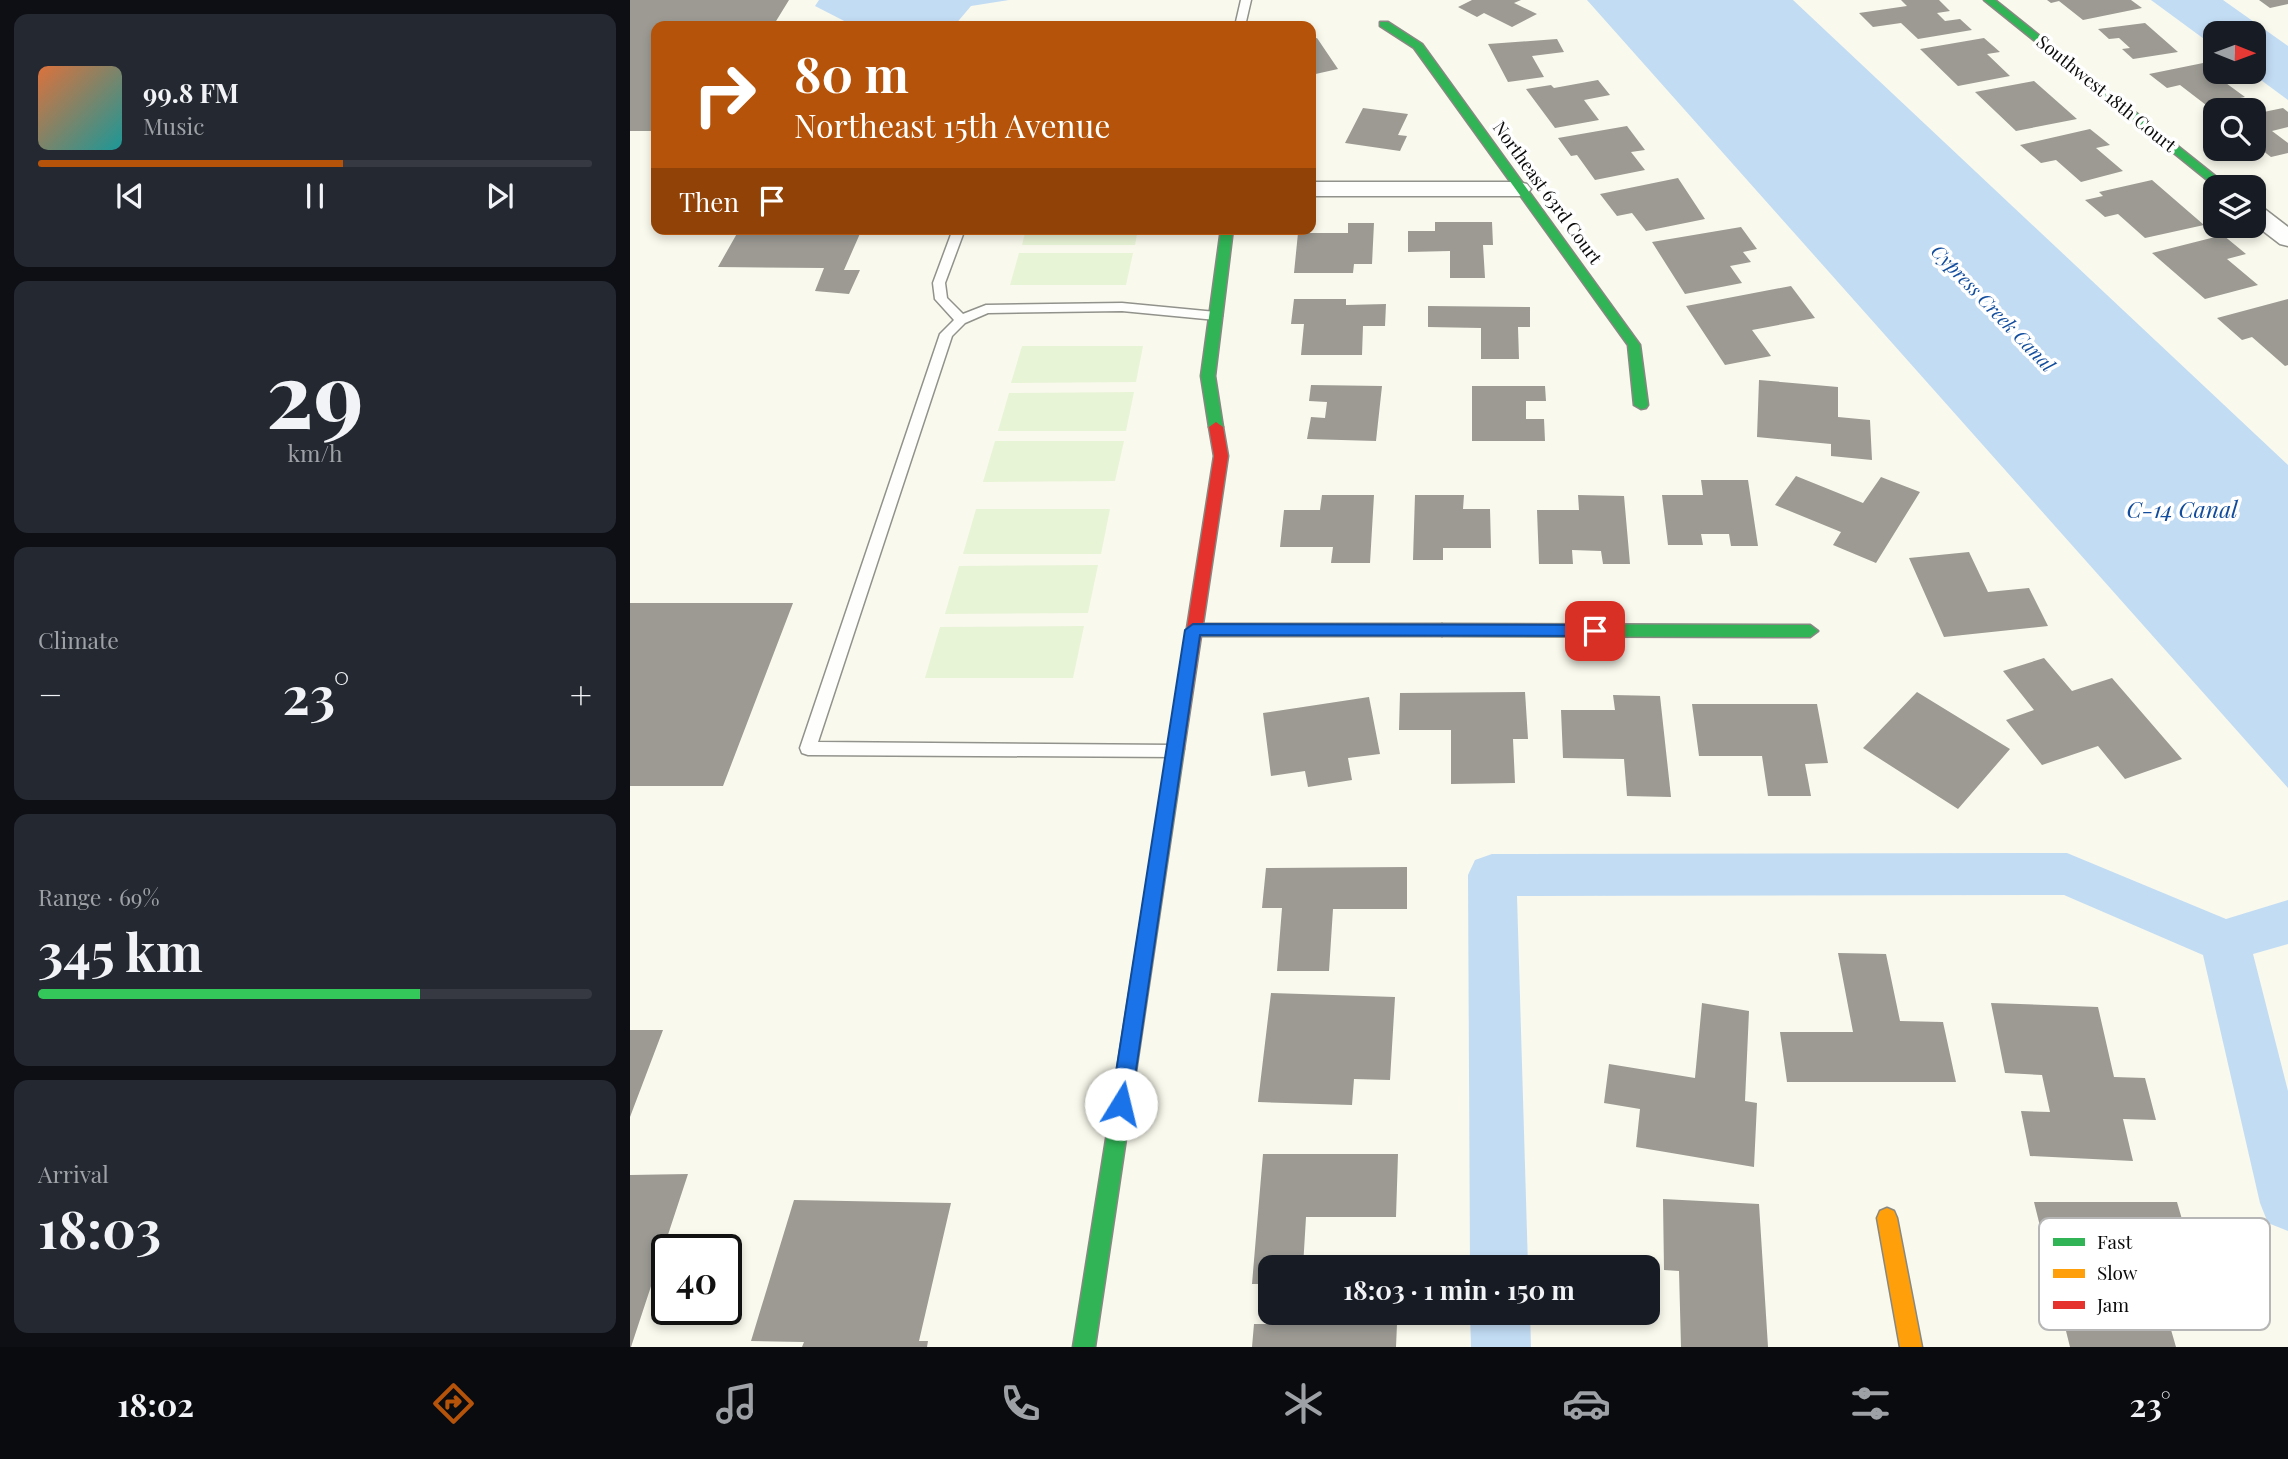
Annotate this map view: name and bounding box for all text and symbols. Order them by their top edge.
north arrow [2203,21,2266,84]
map controls [2203,21,2266,238]
street label: Southwest 18th Court [2032,30,2182,157]
text: 80 m [794,40,909,105]
icon: right [679,49,770,140]
text: 99.8 FM [143,75,239,110]
button: search [2203,98,2266,161]
text: Northeast 15th Avenue [794,103,1110,146]
text: Music [143,110,204,141]
street label: Northeast 63rd Court [1488,116,1608,269]
button: layers [2203,175,2266,238]
icon: previous [111,177,149,215]
icon: pause [296,177,334,215]
icon: next [481,177,519,215]
icon: arrive [753,182,791,220]
text: Then [679,184,739,219]
water label: Cypress Creek Canal [1926,238,2062,377]
text: 29 [266,331,364,452]
text: km/h [287,437,343,468]
water label: C-14 Canal [2126,493,2239,524]
pin [1565,601,1625,661]
icon: arrive [1576,612,1614,650]
text: Climate [38,624,119,655]
text: 23° [283,659,350,728]
text: − [38,668,63,719]
text: + [570,668,592,719]
text: Range · 69% [38,881,160,912]
text: 345 km [38,916,203,985]
position arrow [1084,1067,1158,1141]
text: Arrival [38,1158,109,1189]
text: 18:03 [38,1193,161,1262]
legend [2039,1218,2270,1330]
text: Fast [2097,1228,2133,1254]
speed limit sign: 40 [651,1234,742,1325]
text: Slow [2097,1259,2138,1285]
text: 18:03 · 1 min · 150 m [1343,1272,1575,1307]
text: Jam [2096,1291,2129,1317]
icon: directions [429,1379,478,1428]
icon: music [712,1379,761,1428]
icon: phone [996,1379,1045,1428]
icon: climate [1279,1379,1328,1428]
icon: car [1562,1379,1611,1428]
icon: filters [1846,1379,1895,1428]
text: 18:02 [117,1382,194,1425]
text: 23° [2129,1382,2171,1425]

